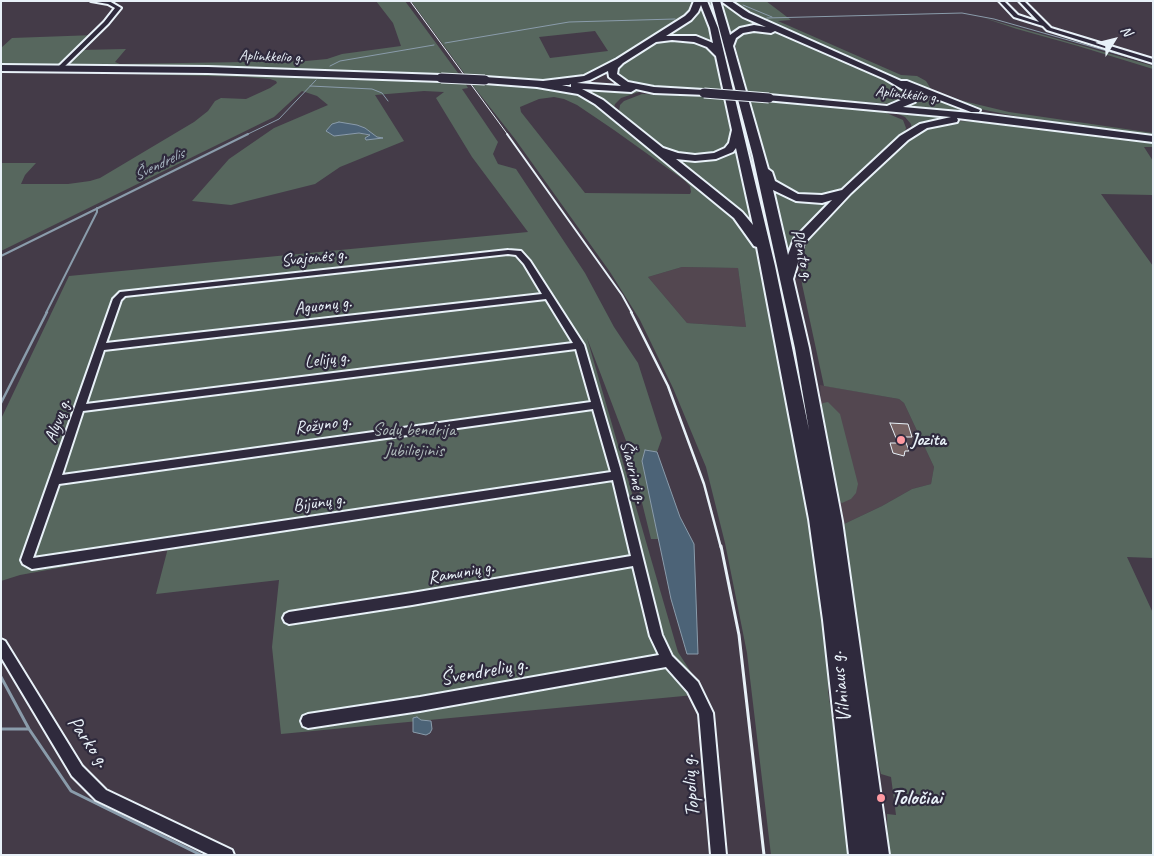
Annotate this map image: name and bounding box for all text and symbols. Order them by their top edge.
north arrow [1089,15,1139,65]
text: N [1117,22,1136,39]
street label: Aplinkkelio g. [239,47,303,67]
street label: Aplinkkelio g. [874,83,940,107]
water label: Švendrelis [131,145,187,185]
street label: Plento g. [786,227,818,283]
street label: Svajonės g. [280,244,348,272]
street label: Aguonų g. [293,292,353,320]
street label: Lelijų g. [303,347,351,373]
street label: Alyvų g. [40,396,76,446]
street label: Rožyno g. [294,410,352,440]
park label: Sodų bendrija Jubiliejinis [373,419,455,462]
place label: Jozita [911,429,946,451]
marker: Jozita [895,434,907,446]
street label: Šiaurinė g. [614,438,652,506]
street label: Bijūnų g. [292,489,346,517]
street label: Ramunių g. [426,557,496,589]
street label: Vilniaus g. [824,650,858,724]
street label: Švendrelių g. [438,652,530,692]
street label: Parko g. [61,711,115,773]
street label: Topolių g. [676,754,706,818]
place label: Toločiai [891,785,942,811]
marker: Toločiai [875,792,887,804]

